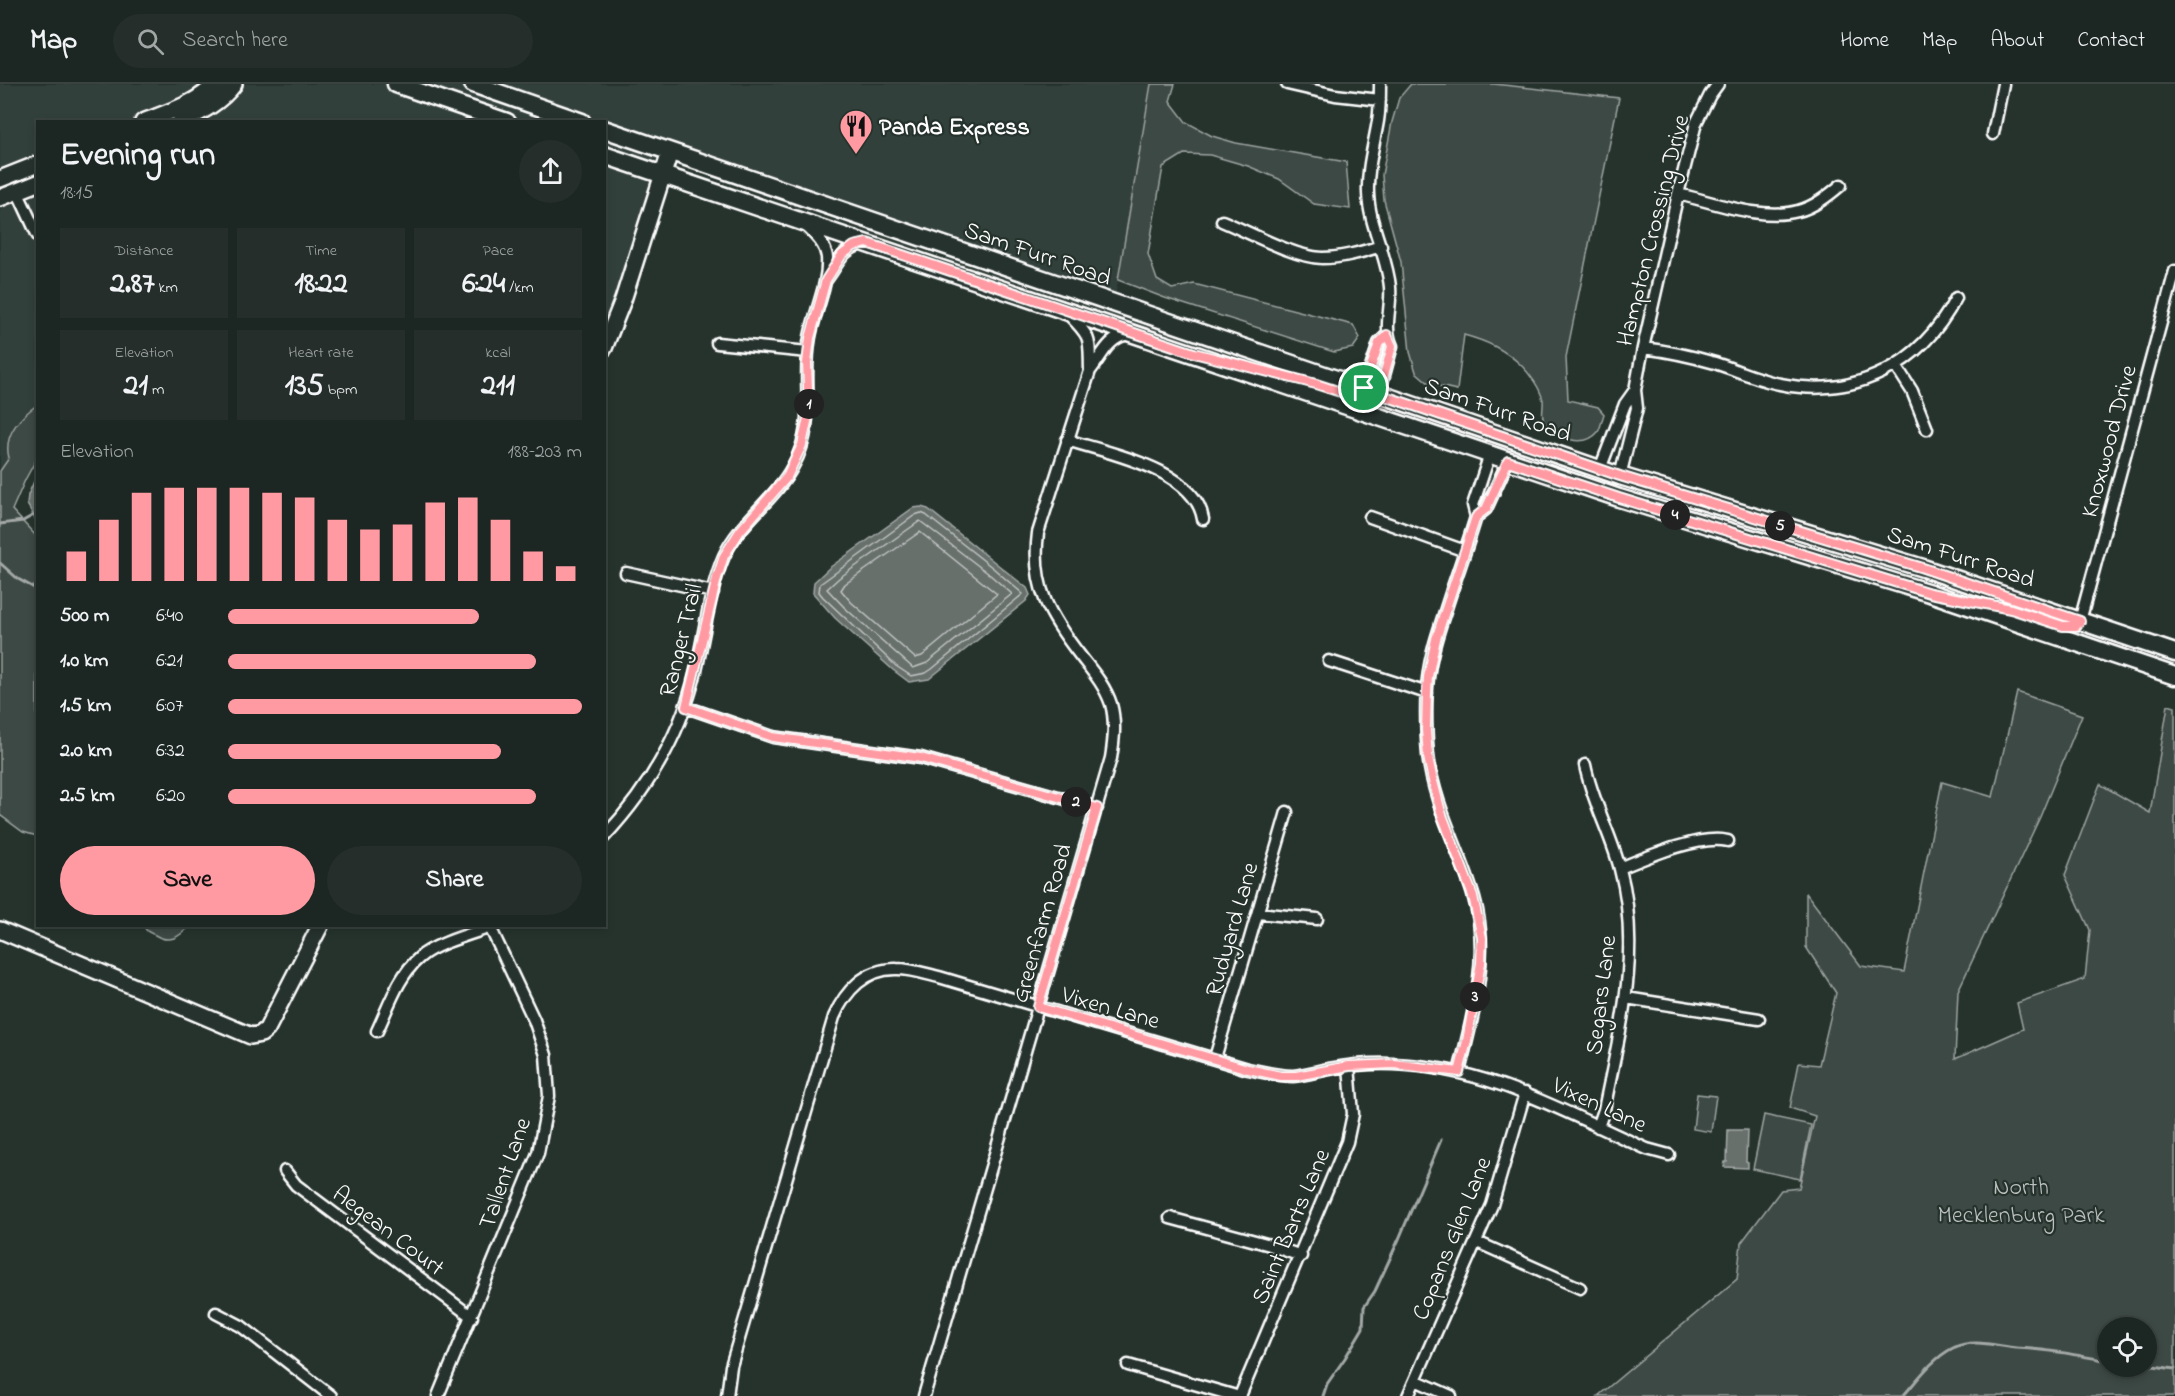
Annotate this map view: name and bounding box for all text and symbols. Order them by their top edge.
search box [113,14,533,68]
text: Map [30,21,77,62]
icon: search [134,25,167,58]
text: Search here [182,25,288,57]
text: Home [1840,26,1889,56]
text: Map [1922,26,1957,56]
text: About [1990,26,2044,56]
text: Contact [2077,26,2145,56]
restaurant icon: Panda Express [838,108,874,155]
place label: Panda Express [879,111,1030,146]
street label: Hampton Crossing Drive [1609,111,1700,350]
text: Evening run [60,132,215,180]
button: share [519,140,582,203]
text: 18:15 [60,179,93,208]
street label: Sam Furr Road [959,214,1116,297]
text: Distance [115,239,173,263]
text: Time [305,239,337,263]
text: Pace [482,239,514,263]
text: 2.87 [110,263,155,307]
text: 18:22 [294,263,348,307]
text: 6:24 [462,263,505,307]
text: km [155,276,178,300]
text: /km [505,276,534,300]
text: Elevation [115,341,173,365]
text: Heart rate [288,341,354,365]
text: kcal [485,341,511,365]
street label: Knoxwood Drive [2073,361,2148,522]
pin [1338,362,1389,413]
text: 21 [124,365,148,409]
text: 135 [285,365,324,409]
text: 211 [481,365,515,409]
street label: Sam Furr Road [1419,370,1576,453]
icon: arrive [1347,371,1380,404]
text: m [148,378,164,402]
text: bpm [324,378,357,402]
pin: 1 [794,389,824,419]
text: 1 [806,392,812,416]
text: Elevation [60,438,134,467]
text: 188–203 m [508,438,582,467]
pin: 4 [1660,500,1690,530]
text: 4 [1672,503,1678,527]
pin: 5 [1765,511,1795,541]
text: 5 [1775,514,1785,538]
street label: Sam Furr Road [1882,518,2039,599]
street label: Ranger Trail [651,580,713,701]
text: 500 m [60,602,109,631]
text: 6:40 [156,602,183,631]
text: 1.0 km [60,647,108,676]
text: 6:21 [156,647,183,676]
text: 1.5 km [60,692,111,721]
text: 6:07 [156,692,183,721]
text: 2.0 km [60,737,112,766]
text: 6:32 [156,737,185,766]
text: 2.5 km [60,782,115,811]
text: 6:20 [156,782,185,811]
pin: 2 [1061,787,1091,817]
text: 2 [1072,790,1080,814]
street label: Greenfarm Road [1004,839,1083,1007]
button: Save [60,846,315,915]
button: Share [327,846,582,915]
street label: Rudyard Lane [1198,858,1270,1001]
street label: Segars Lane [1578,933,1627,1057]
street label: Vixen Lane [1056,978,1164,1040]
pin: 3 [1460,982,1490,1012]
text: 3 [1472,985,1478,1009]
street label: Vixen Lane [1545,1069,1652,1143]
street label: Tallent Lane [471,1113,542,1234]
street label: Saint Barts Lane [1244,1144,1341,1310]
street label: Copans Glen Lane [1405,1152,1502,1326]
park label: North Mecklenburg Park [1937,1171,2105,1234]
street label: Aegean Court [324,1178,451,1286]
map controls [2097,1317,2157,1377]
button: locate [2097,1317,2157,1377]

